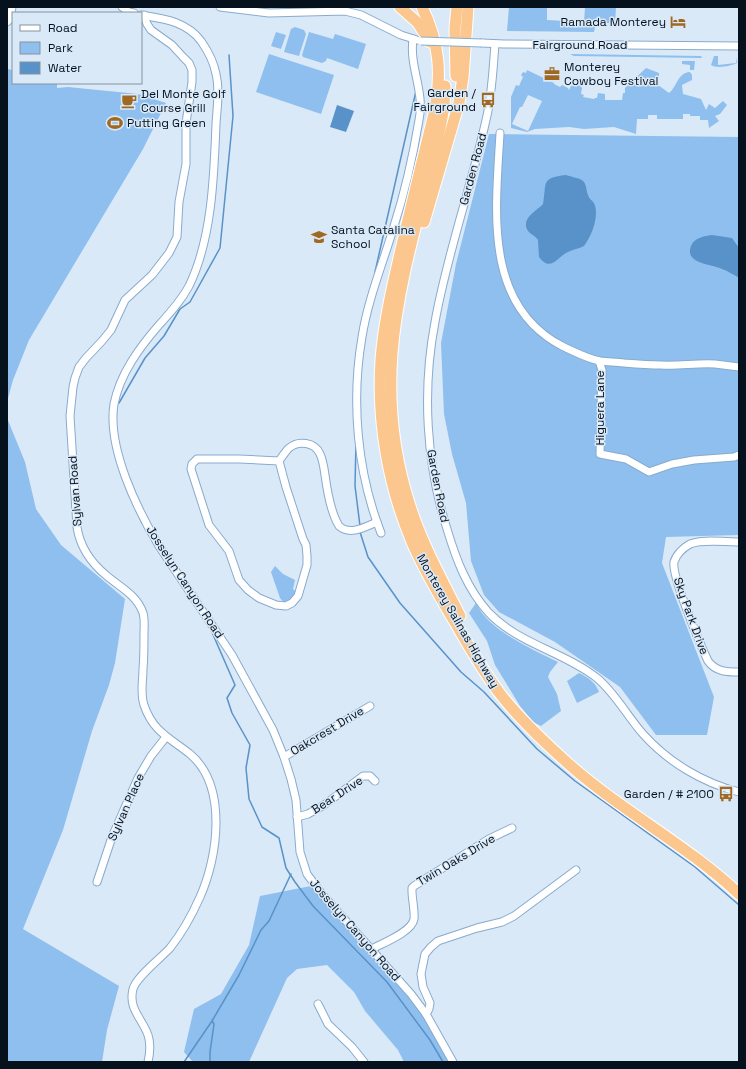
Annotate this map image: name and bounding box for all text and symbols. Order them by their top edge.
legend [12,12,142,84]
hotel icon: Ramada Monterey [669,13,687,31]
place label: Ramada Monterey [561,14,666,30]
text: Road [48,20,77,36]
street label: Fairground Road [533,37,627,53]
text: Park [48,40,73,56]
place label: Monterey Cowboy Festival [564,59,658,89]
text: Water [48,60,82,76]
office icon: Monterey Cowboy Festival [543,65,561,83]
place label: Garden / Fairground [414,85,477,115]
place label: Del Monte Golf Course Grill [141,86,226,116]
bus stop icon: Garden / Fairground [479,91,497,109]
cafe icon: Del Monte Golf Course Grill [120,92,138,110]
sports icon: Putting Green [106,114,124,132]
place label: Putting Green [127,115,206,131]
street label: Garden Road [456,131,490,207]
place label: Santa Catalina School [331,222,415,252]
school or university icon: Santa Catalina School [310,228,328,246]
street label: Higuera Lane [592,370,608,446]
street label: Garden Road [423,448,453,524]
street label: Sylvan Road [65,455,85,527]
street label: Josselyn Canyon Road [143,523,227,641]
street label: Monterey Salinas Highway [413,551,503,691]
street label: Sky Park Drive [670,575,712,657]
street label: Oakcrest Drive [287,703,367,759]
street label: Sylvan Place [104,771,148,843]
street label: Bear Drive [308,772,366,818]
bus stop icon: Garden / # 2100 [717,785,735,803]
place label: Garden / # 2100 [624,786,714,802]
street label: Twin Oaks Drive [414,830,498,890]
street label: Josselyn Canyon Road [306,875,404,985]

